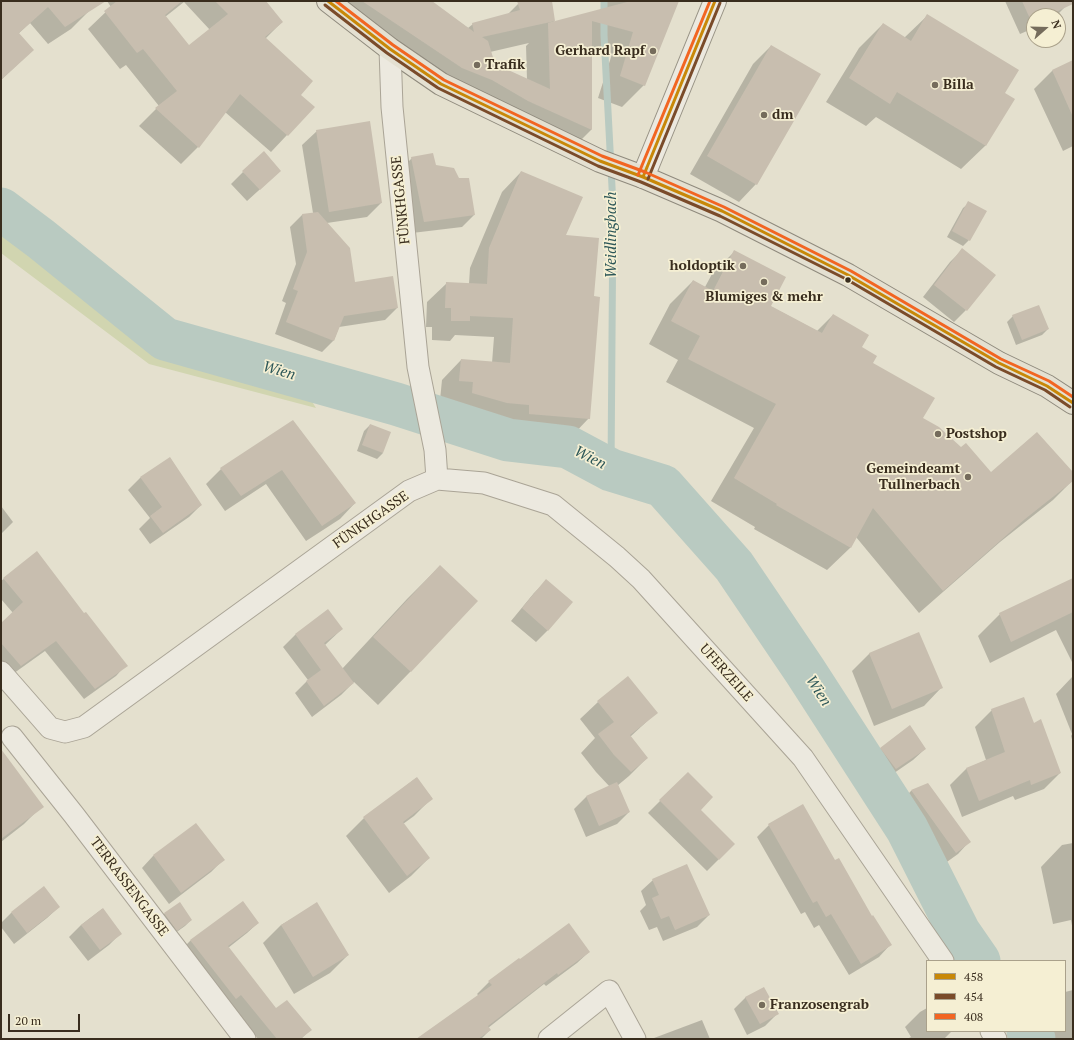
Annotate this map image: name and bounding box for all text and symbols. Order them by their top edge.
north arrow [1026,8,1066,48]
text: N [1048,18,1064,31]
place label: Gerhard Rapf [555,43,645,59]
marker: Gerhard Rapf [648,46,658,56]
place label: Trafik [485,57,525,73]
marker: Trafik [472,60,482,70]
place label: Billa [943,77,974,93]
marker: Billa [930,80,940,90]
place label: dm [772,107,793,123]
marker: dm [759,110,769,120]
street label: FÜNKHGASSE [388,155,414,245]
water label: Weidlingbach [603,192,621,278]
place label: holdoptik [670,258,735,274]
marker: holdoptik [738,261,748,271]
unlabelled marker [843,275,853,285]
marker: Blumiges & mehr [759,277,769,287]
place label: Blumiges & mehr [705,289,823,305]
water label: Wien [261,358,297,384]
place label: Postshop [946,426,1007,442]
marker: Postshop [933,429,943,439]
water label: Wien [571,442,609,474]
place label: Gemeindeamt Tullnerbach [866,461,960,494]
marker: Gemeindeamt Tullnerbach [963,472,973,482]
street label: FÜNKHGASSE [330,488,412,552]
street label: UFERZEILE [696,641,756,705]
water label: Wien [801,672,835,710]
street label: TERRASSENGASSE [86,834,172,940]
legend [926,960,1066,1032]
text: 458 [964,969,983,984]
text: 454 [964,989,983,1004]
place label: Franzosengrab [770,997,869,1013]
marker: Franzosengrab [757,1000,767,1010]
scale bar [10,1006,82,1032]
text: 408 [964,1009,983,1024]
text: 20 m [15,1013,41,1028]

